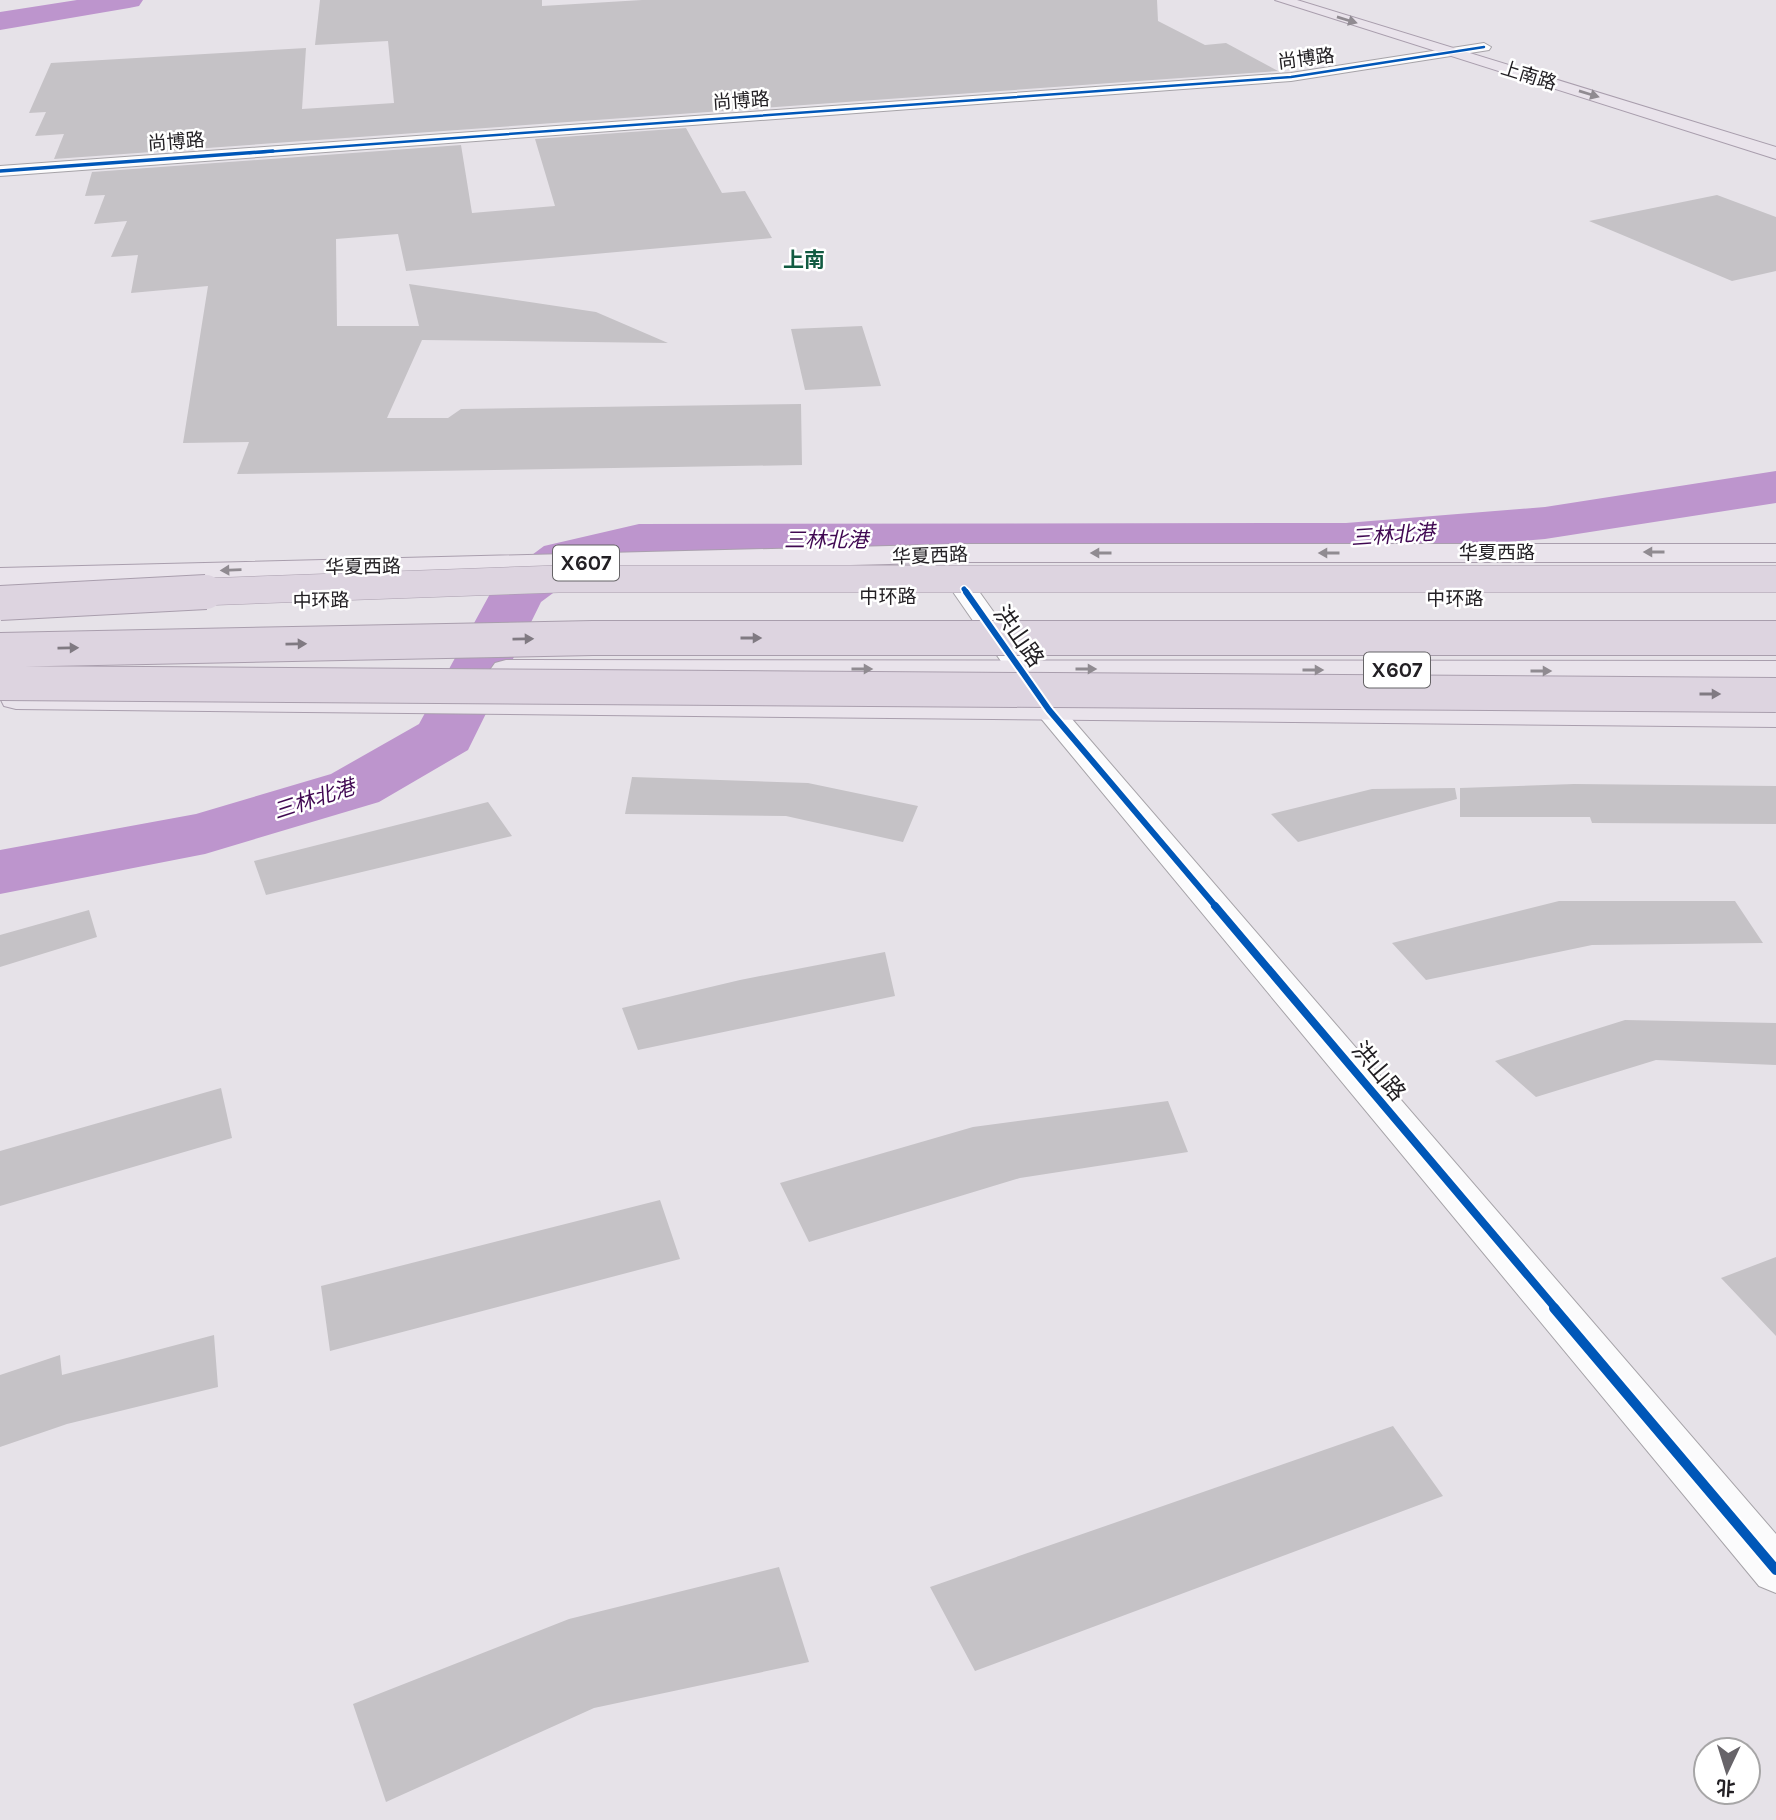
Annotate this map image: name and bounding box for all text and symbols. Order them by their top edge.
one-way arrow [1337,15,1358,26]
street label: 尚博路 [1276,45,1336,73]
street label: 上南路 [1498,57,1559,95]
street label: 尚博路 [712,88,770,114]
one-way arrow [1578,89,1599,100]
street label: 尚博路 [147,129,205,155]
district label: 上南 [783,248,825,272]
water label: 三林北港 [1350,520,1439,550]
water label: 三林北港 [784,528,871,552]
street label: 华夏西路 [1459,542,1535,564]
street label: 华夏西路 [892,544,968,568]
road number: X607 [553,546,619,580]
one-way arrow [1643,546,1665,558]
one-way arrow [1090,547,1112,559]
one-way arrow [1318,547,1340,559]
street label: 华夏西路 [325,555,401,579]
one-way arrow [220,564,242,575]
street label: 中环路 [859,586,917,608]
street label: 中环路 [1426,588,1484,610]
street label: 中环路 [292,590,350,612]
street label: 洪山路 [988,600,1049,672]
one-way arrow [740,632,762,644]
one-way arrow [512,633,534,645]
one-way arrow [285,638,307,650]
one-way arrow [57,643,79,654]
road number: X607 [1364,652,1430,688]
one-way arrow [852,663,874,675]
one-way arrow [1075,663,1097,675]
one-way arrow [1303,664,1325,676]
one-way arrow [1530,665,1552,676]
one-way arrow [1699,688,1721,700]
water label: 三林北港 [270,774,361,823]
street label: 洪山路 [1346,1036,1411,1106]
north arrow [1692,1736,1762,1806]
text: 北 [1716,1775,1736,1799]

